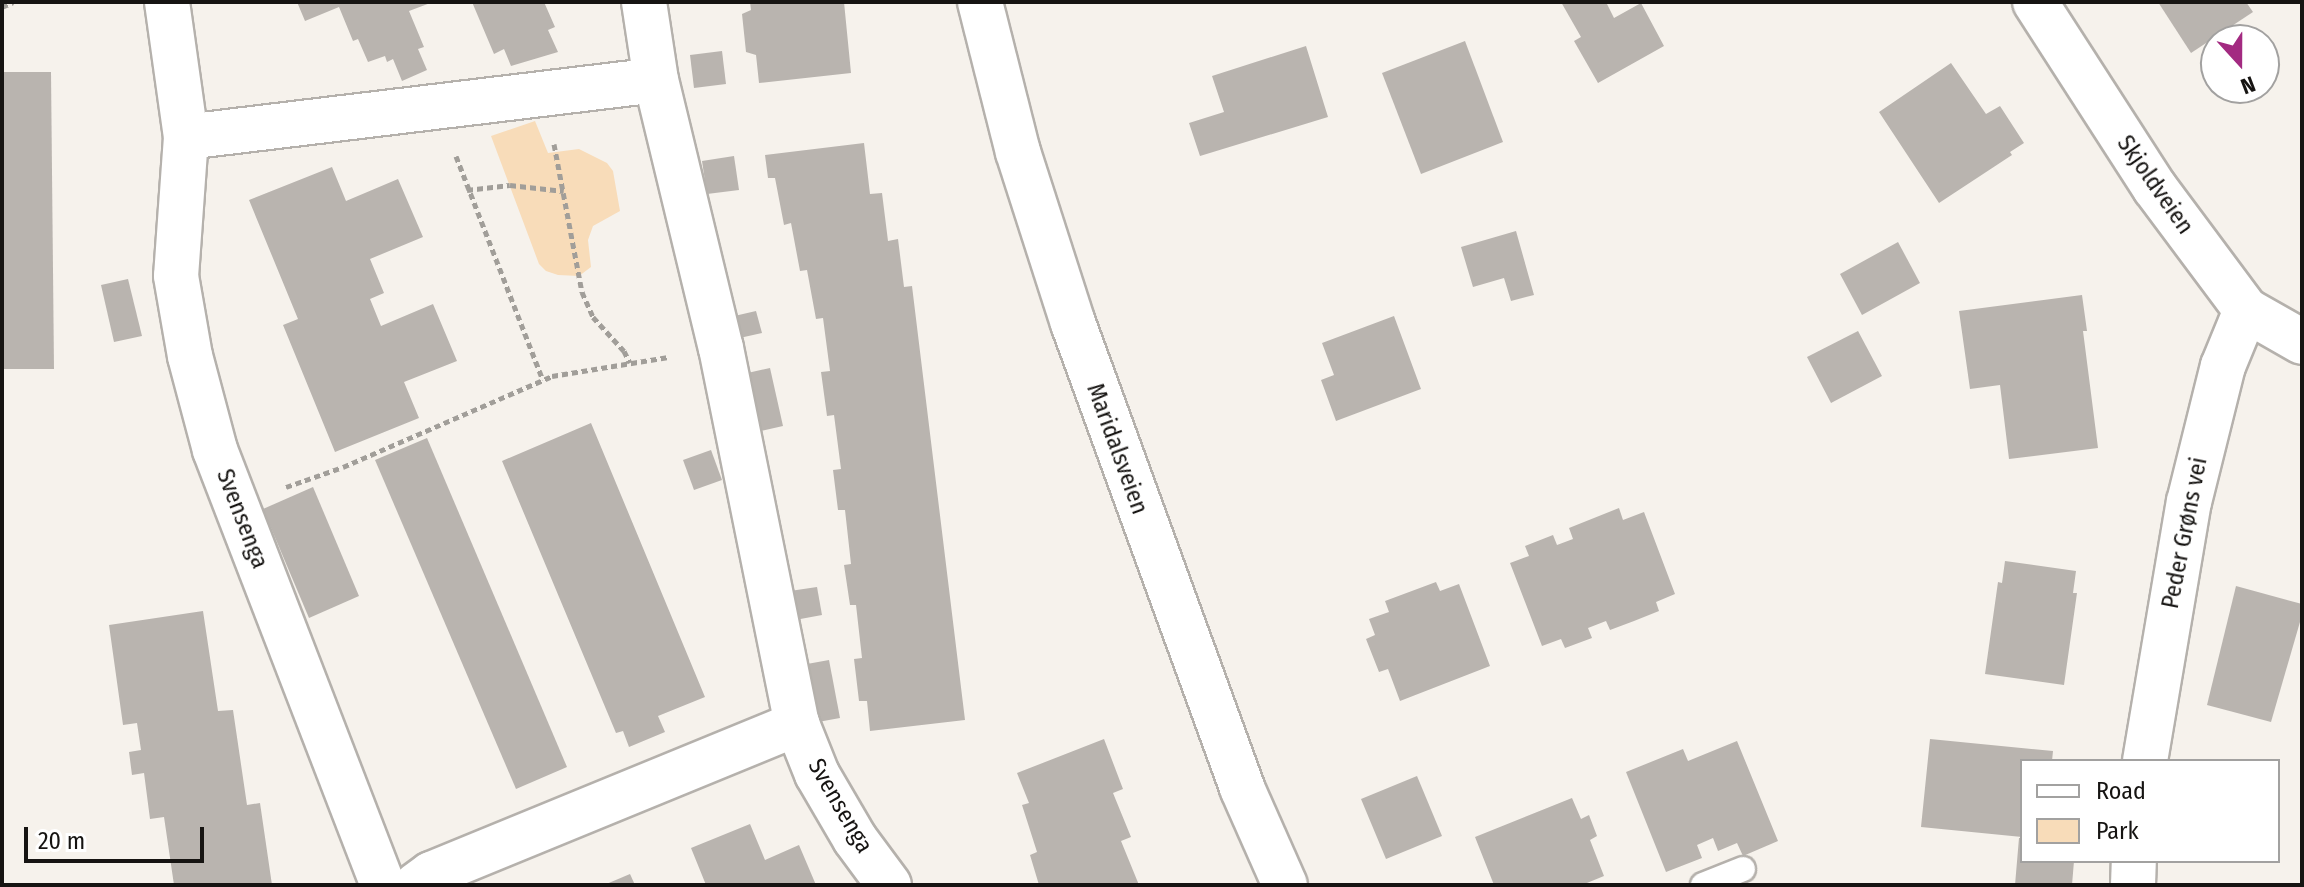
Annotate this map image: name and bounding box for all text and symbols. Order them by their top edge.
north arrow [2200,24,2280,104]
text: N [2237,70,2259,100]
street label: Skjoldveien [2111,130,2199,240]
street label: Maridalsveien [1080,380,1154,518]
street label: Peder Grøns vei [2156,455,2214,611]
street label: Svensenga [210,465,274,573]
street label: Svensenga [802,754,878,858]
legend [2020,759,2280,863]
text: Road [2096,777,2146,805]
scale bar [28,811,208,861]
text: Park [2096,817,2139,845]
text: 20 m [38,827,85,855]

